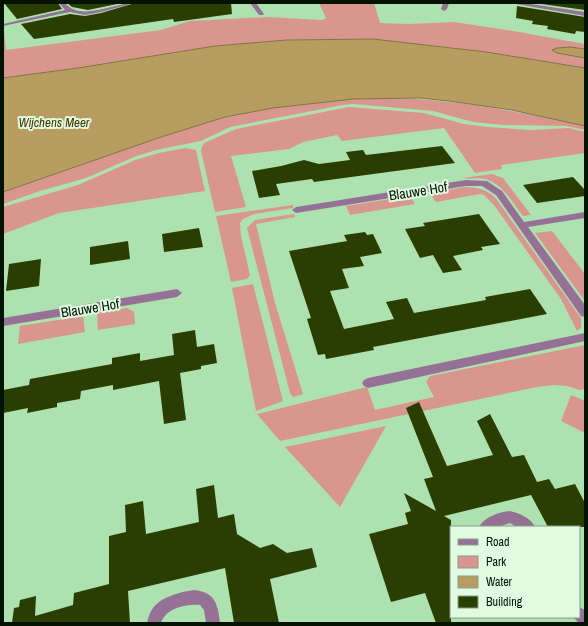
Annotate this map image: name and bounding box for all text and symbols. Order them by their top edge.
water label: Wijchens Meer [19,114,90,131]
street label: Blauwe Hof [388,177,449,204]
street label: Blauwe Hof [60,294,121,321]
legend [450,526,580,618]
text: Road [486,534,510,550]
text: Park [486,554,506,570]
text: Water [486,574,513,590]
text: Building [486,594,523,610]

